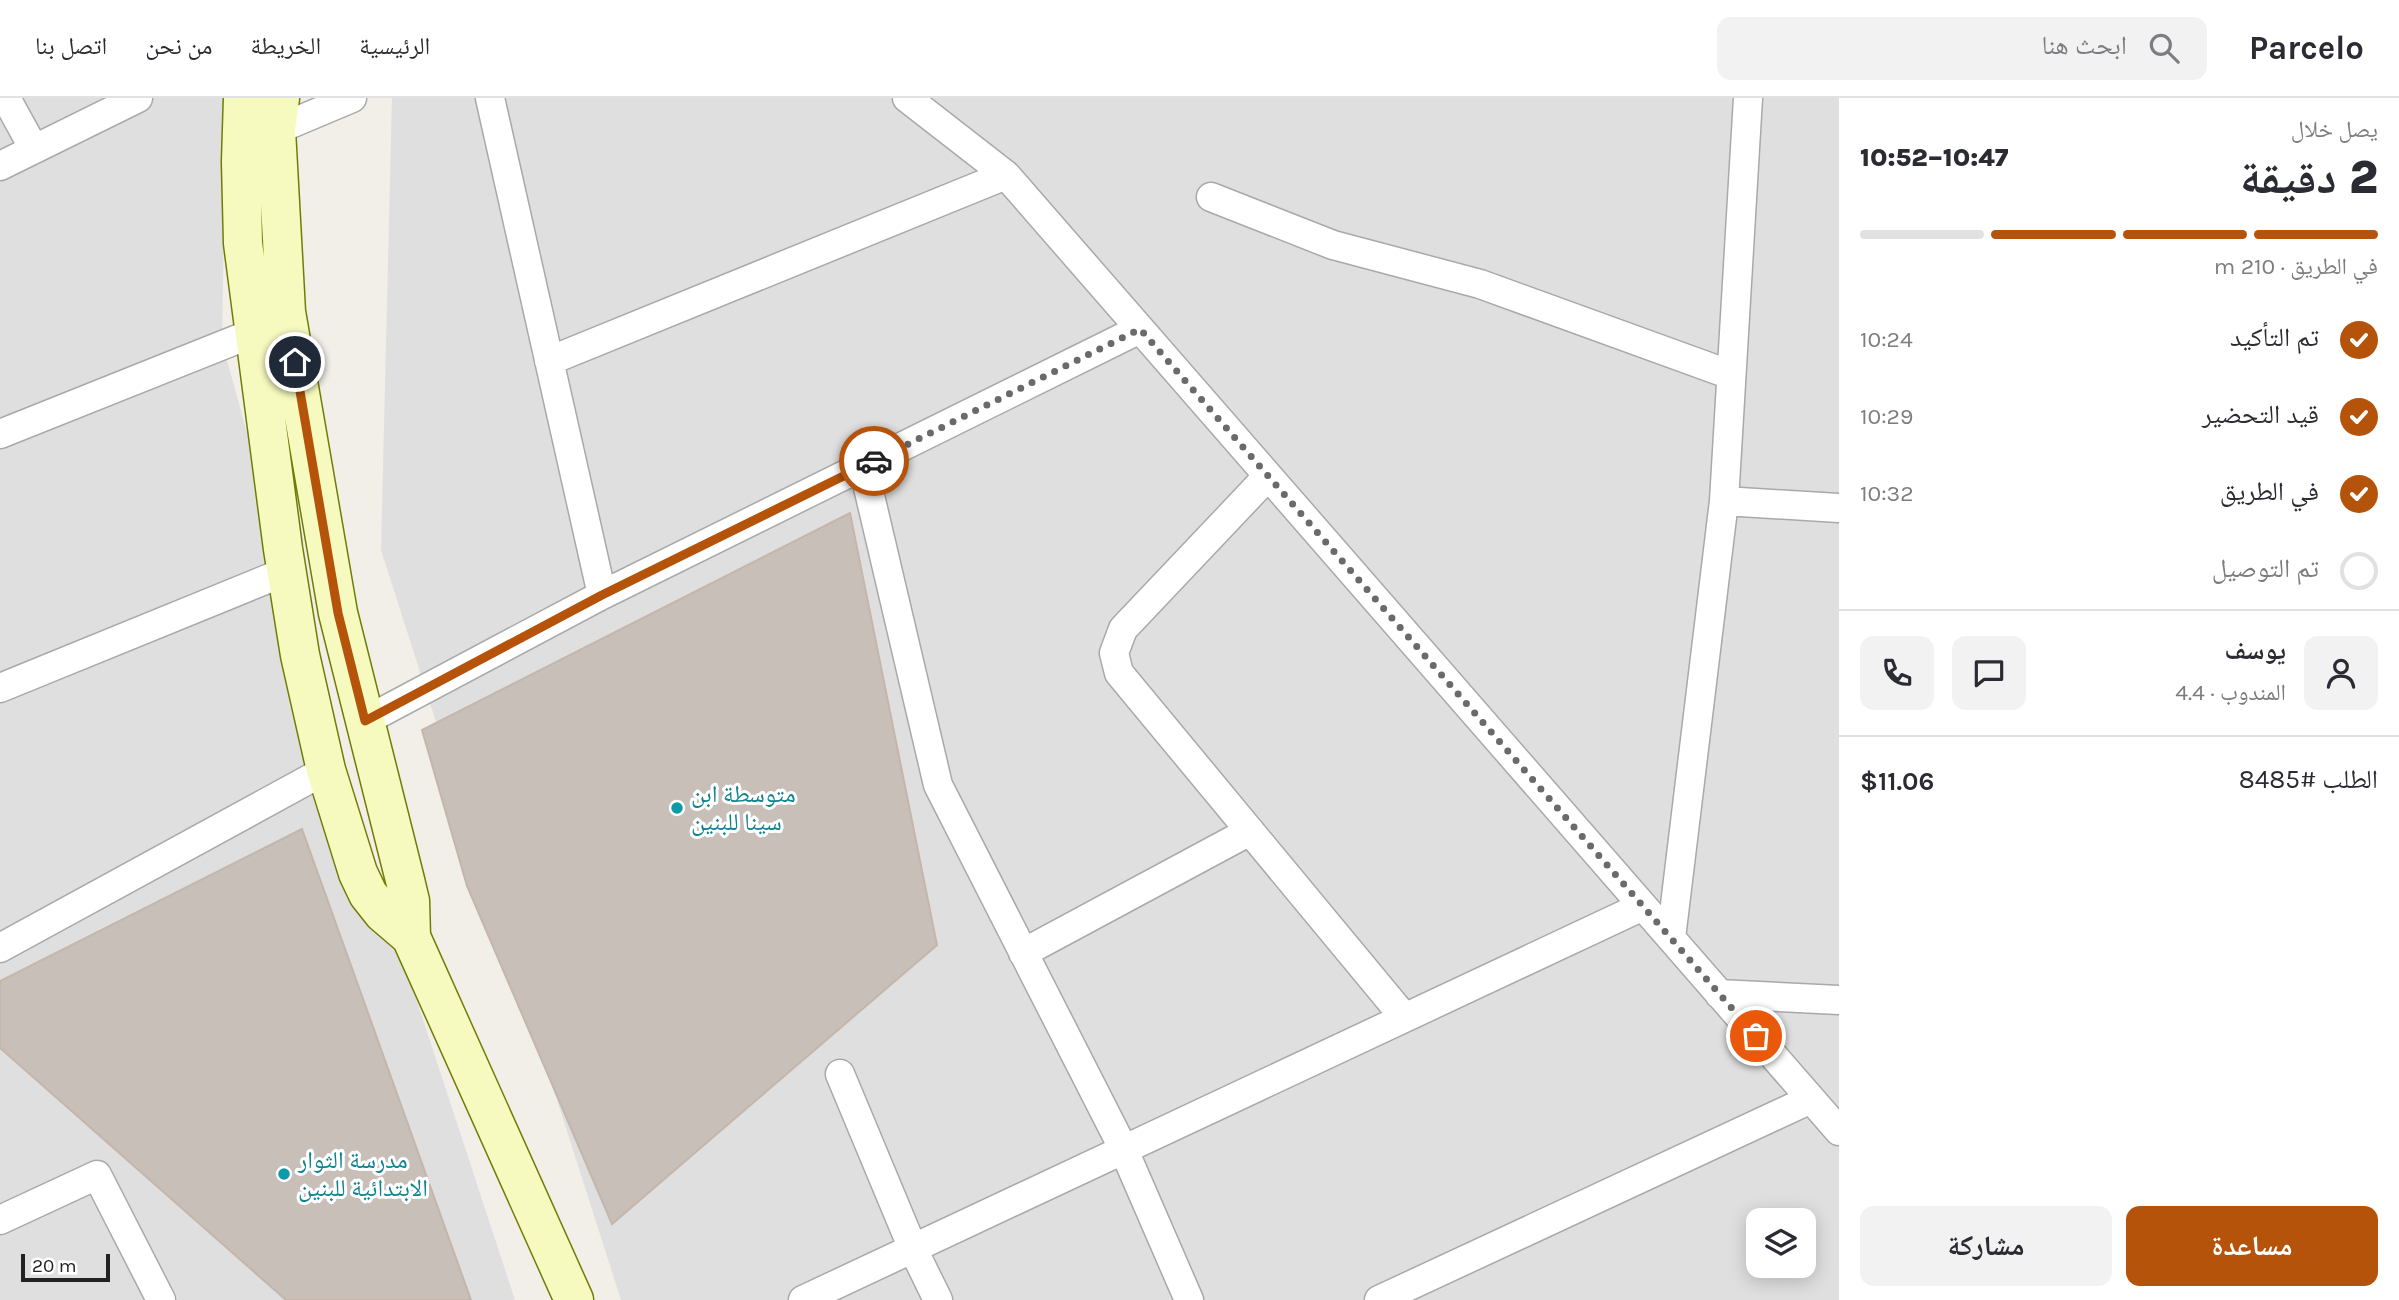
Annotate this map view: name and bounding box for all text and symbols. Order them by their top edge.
search box [1717,17,2207,80]
icon: search [2145,29,2183,67]
text: Parcelo [2249,29,2364,67]
text: ابحث هنا [2041,30,2127,61]
text: اتصل بنا [35,32,107,60]
text: من نحن [145,32,213,60]
text: الخريطة [251,32,321,60]
text: الرئيسية [359,32,430,60]
text: يصل خلال [2291,116,2378,143]
text: 10:47–10:52 [1860,142,2008,173]
text: 2 دقيقة [2240,151,2378,205]
text: في الطريق · 210 m [2214,253,2378,280]
icon: check [2340,321,2378,359]
text: تم التأكيد [2230,322,2319,353]
text: 10:24 [1860,326,1913,353]
pin [265,332,325,392]
icon: home [276,343,314,381]
icon: check [2340,398,2378,436]
text: قيد التحضير [2202,399,2319,430]
text: 10:29 [1860,403,1913,430]
courier [839,426,909,496]
icon: car [855,442,893,480]
icon: check [2340,475,2378,513]
text: في الطريق [2220,476,2319,507]
text: 10:32 [1860,480,1913,507]
text: تم التوصيل [2212,553,2319,584]
text: يوسف [2225,635,2286,666]
button: phone [1860,636,1934,710]
button: chat [1952,636,2026,710]
button: person [2304,636,2378,710]
text: المندوب · 4.4 [2175,679,2286,706]
text: الطلب #8485 [2239,764,2378,795]
text: $11.06 [1860,766,1934,797]
place label: متوسطة ابن سينا للبنين [691,780,796,836]
marker: متوسطة ابن سينا للبنين [669,800,685,816]
pin [1726,1006,1786,1066]
icon: bag [1737,1017,1775,1055]
place label: مدرسة الثوار الابتدائية للبنين [297,1146,428,1202]
marker: مدرسة الثوار الابتدائية للبنين [276,1166,292,1182]
button: مشاركة [1860,1206,2112,1286]
button: مساعدة [2126,1206,2378,1286]
map controls [1746,1208,1816,1278]
button: layers [1746,1208,1816,1278]
scale bar [21,1251,110,1283]
text: 20 m [32,1255,77,1277]

